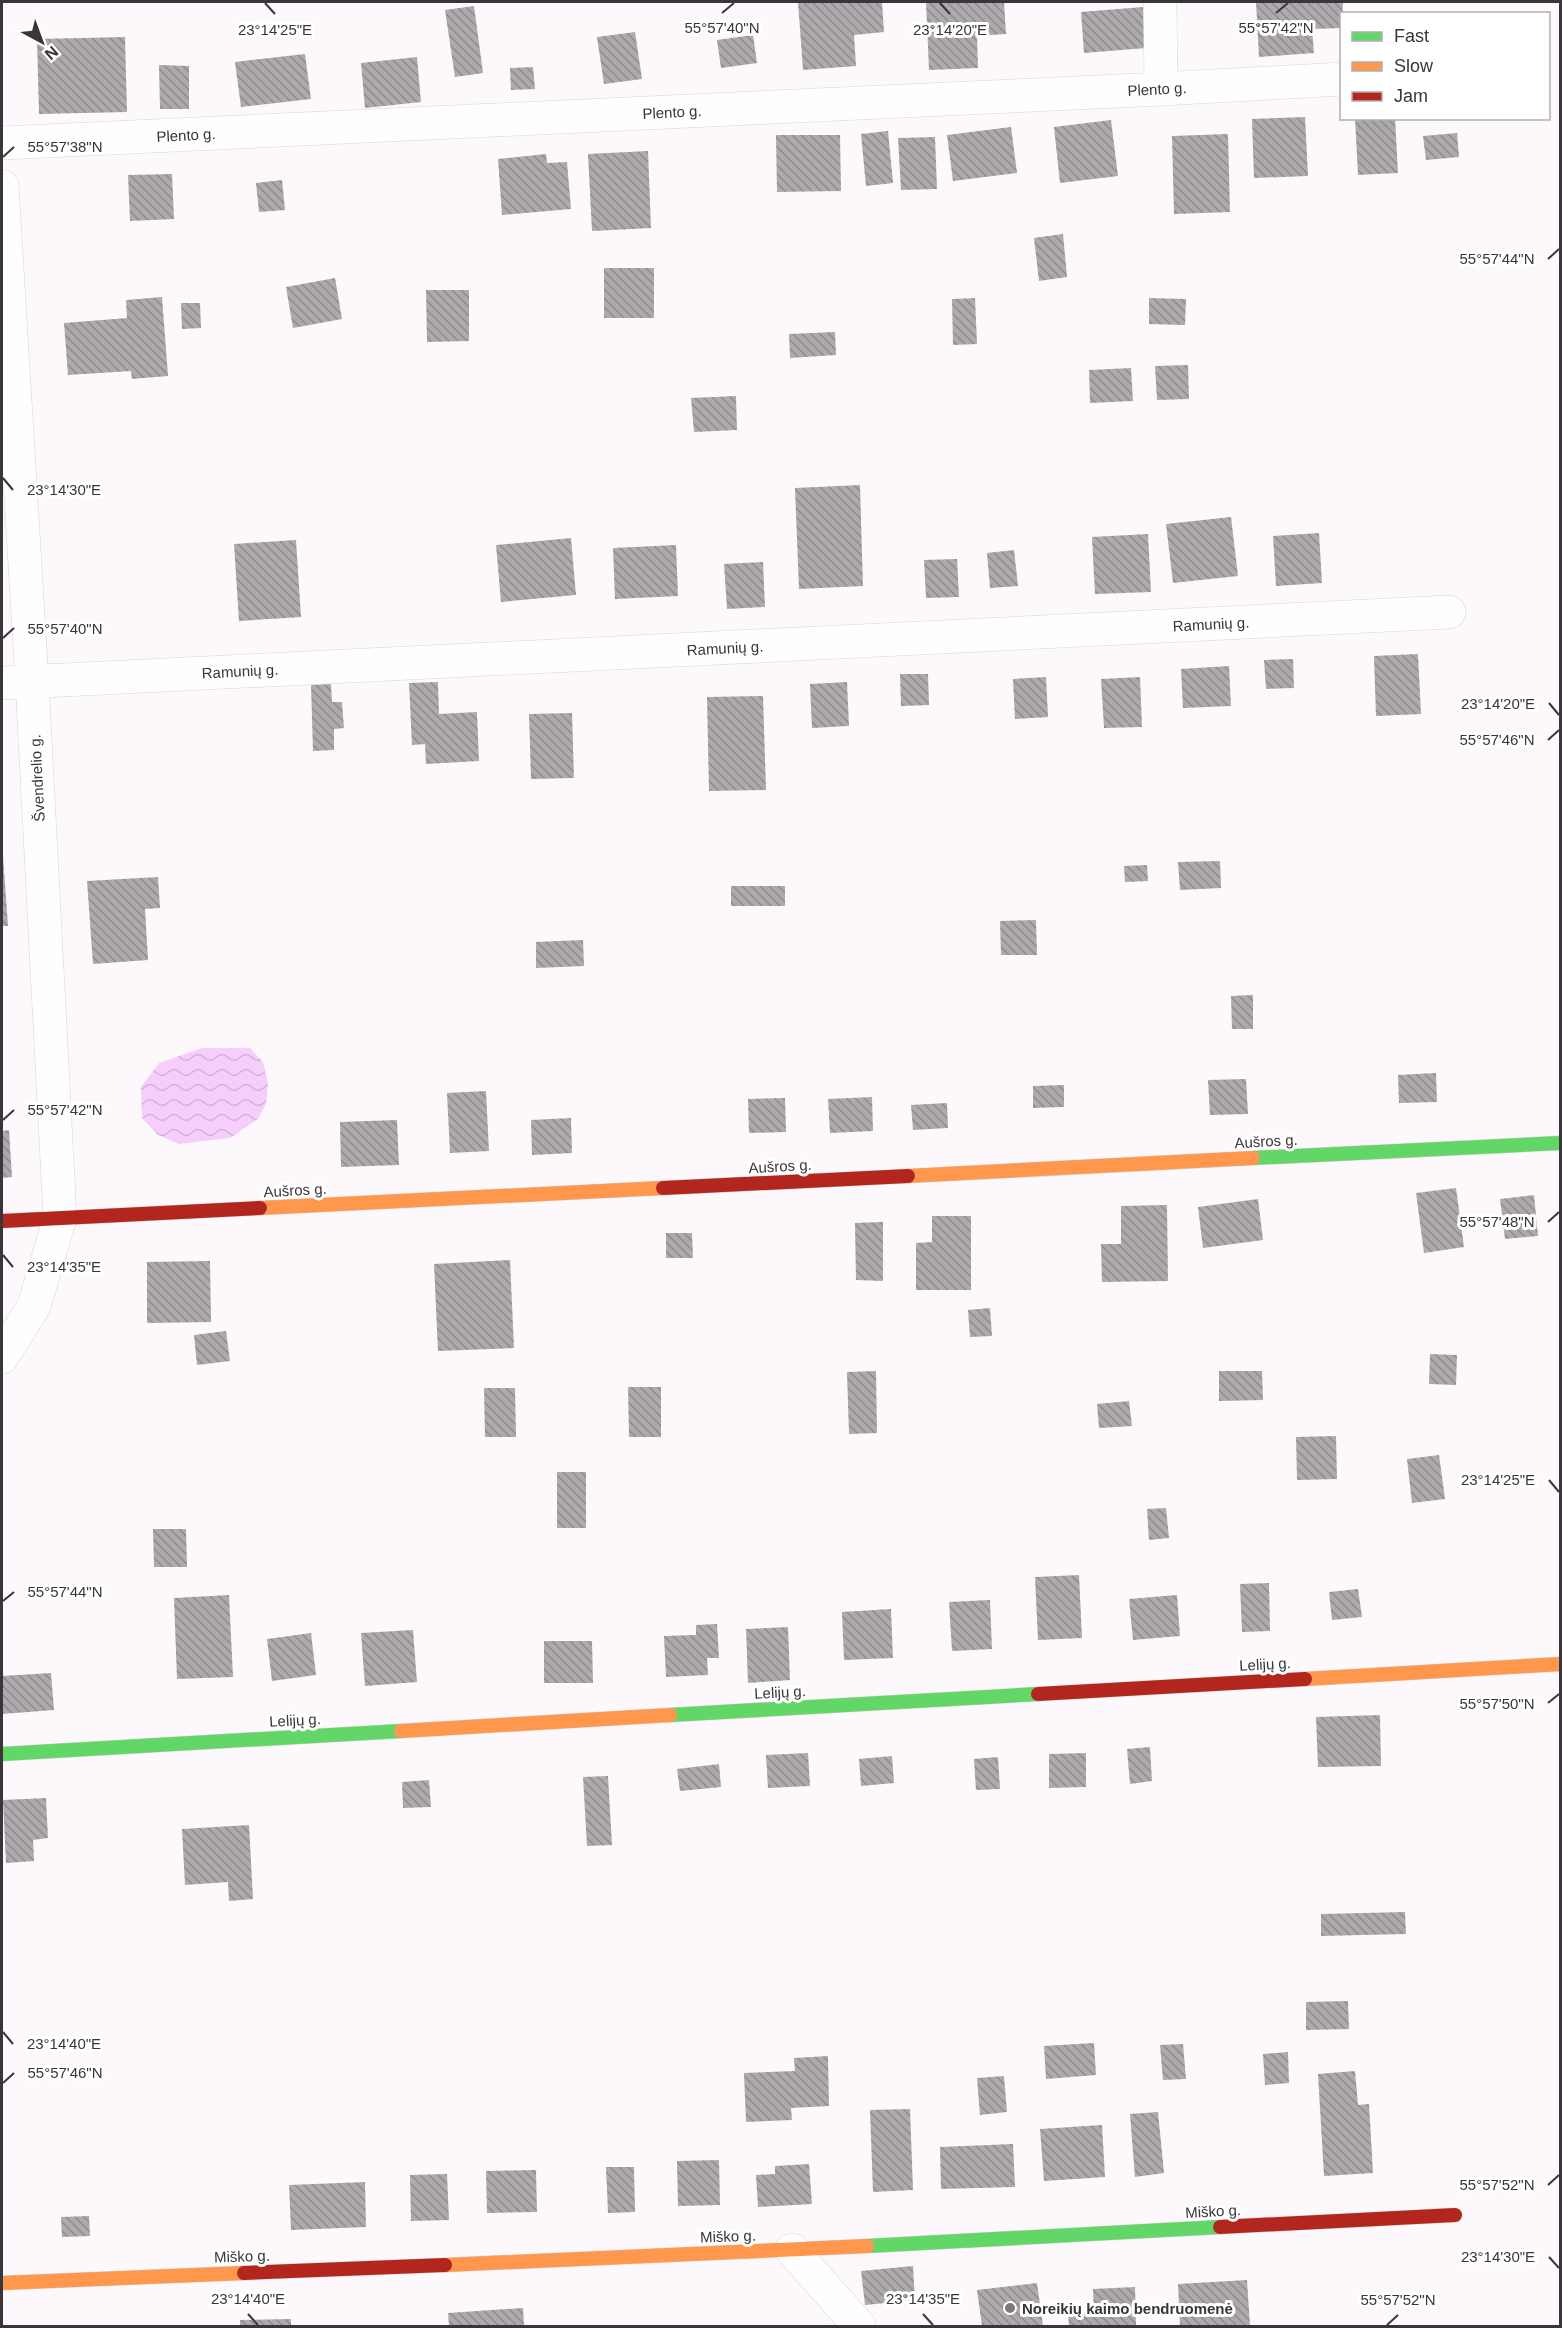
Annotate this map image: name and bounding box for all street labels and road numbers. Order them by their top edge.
street label: Plento g. [1127,79,1187,99]
street label: Plento g. [642,102,702,122]
street label: Plento g. [156,125,216,145]
street label: Ramunių g. [1172,614,1250,634]
street label: Ramunių g. [686,638,764,658]
street label: Ramunių g. [201,661,279,681]
street label: Švendrelio g. [26,734,48,822]
street label: Aušros g. [1234,1131,1298,1151]
street label: Aušros g. [748,1156,812,1176]
street label: Aušros g. [263,1180,327,1200]
street label: Lelijų g. [1239,1654,1291,1674]
street label: Lelijų g. [754,1682,806,1702]
street label: Lelijų g. [269,1710,321,1730]
street label: Miško g. [1185,2201,1241,2221]
street label: Miško g. [700,2227,756,2245]
street label: Miško g. [214,2247,270,2265]

